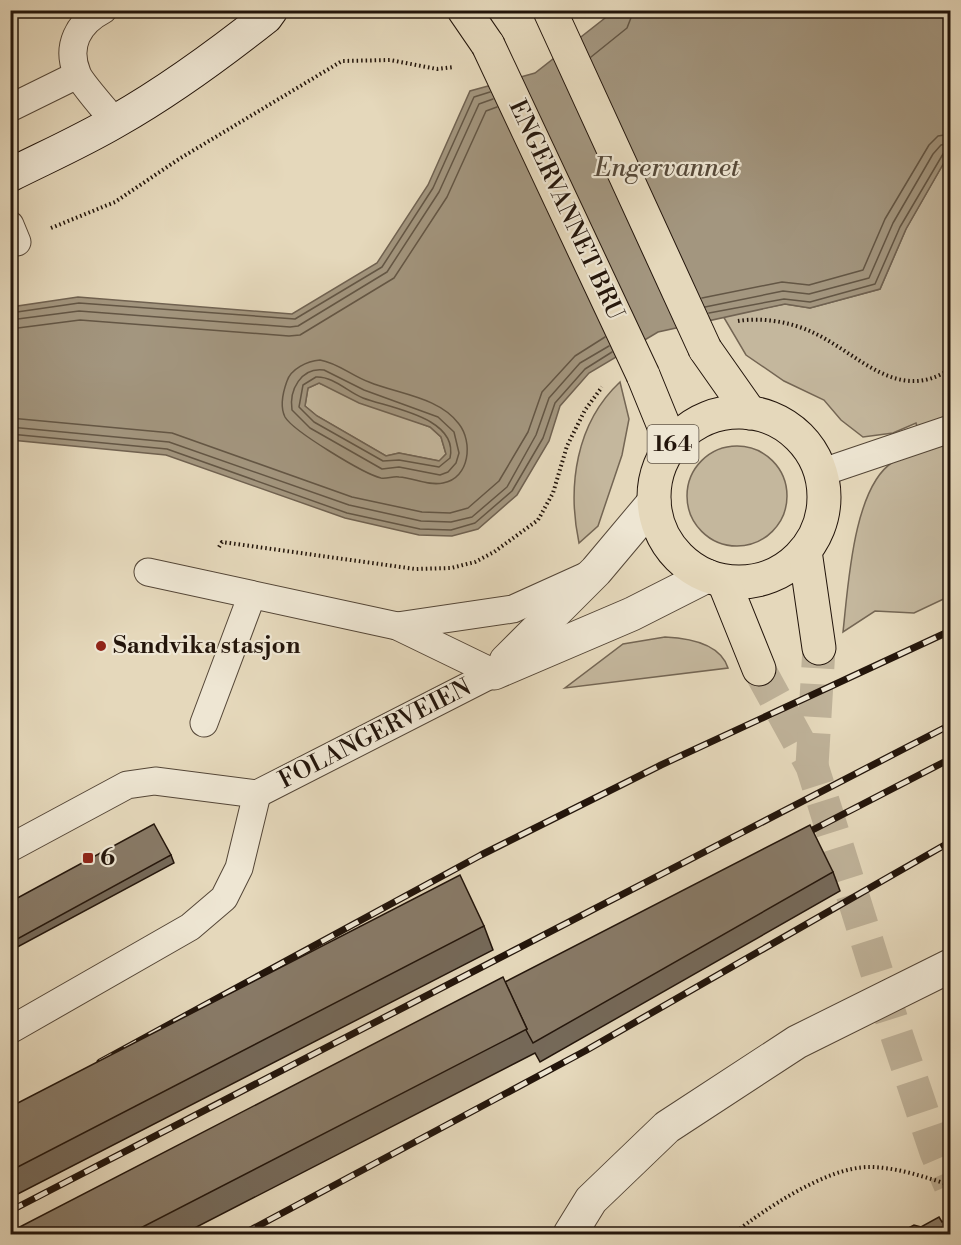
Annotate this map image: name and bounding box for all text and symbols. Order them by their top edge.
street label: ENGERVANNET BRU [502,95,630,325]
water label: Engervannet [594,152,740,184]
road number: 164 [648,425,698,463]
place label: Sandvika stasjon [113,631,301,661]
marker: Sandvika stasjon [94,639,108,653]
street label: FOLANGERVEIEN [274,672,476,796]
place label: 6 [100,843,115,873]
marker: 6 [81,851,95,865]

